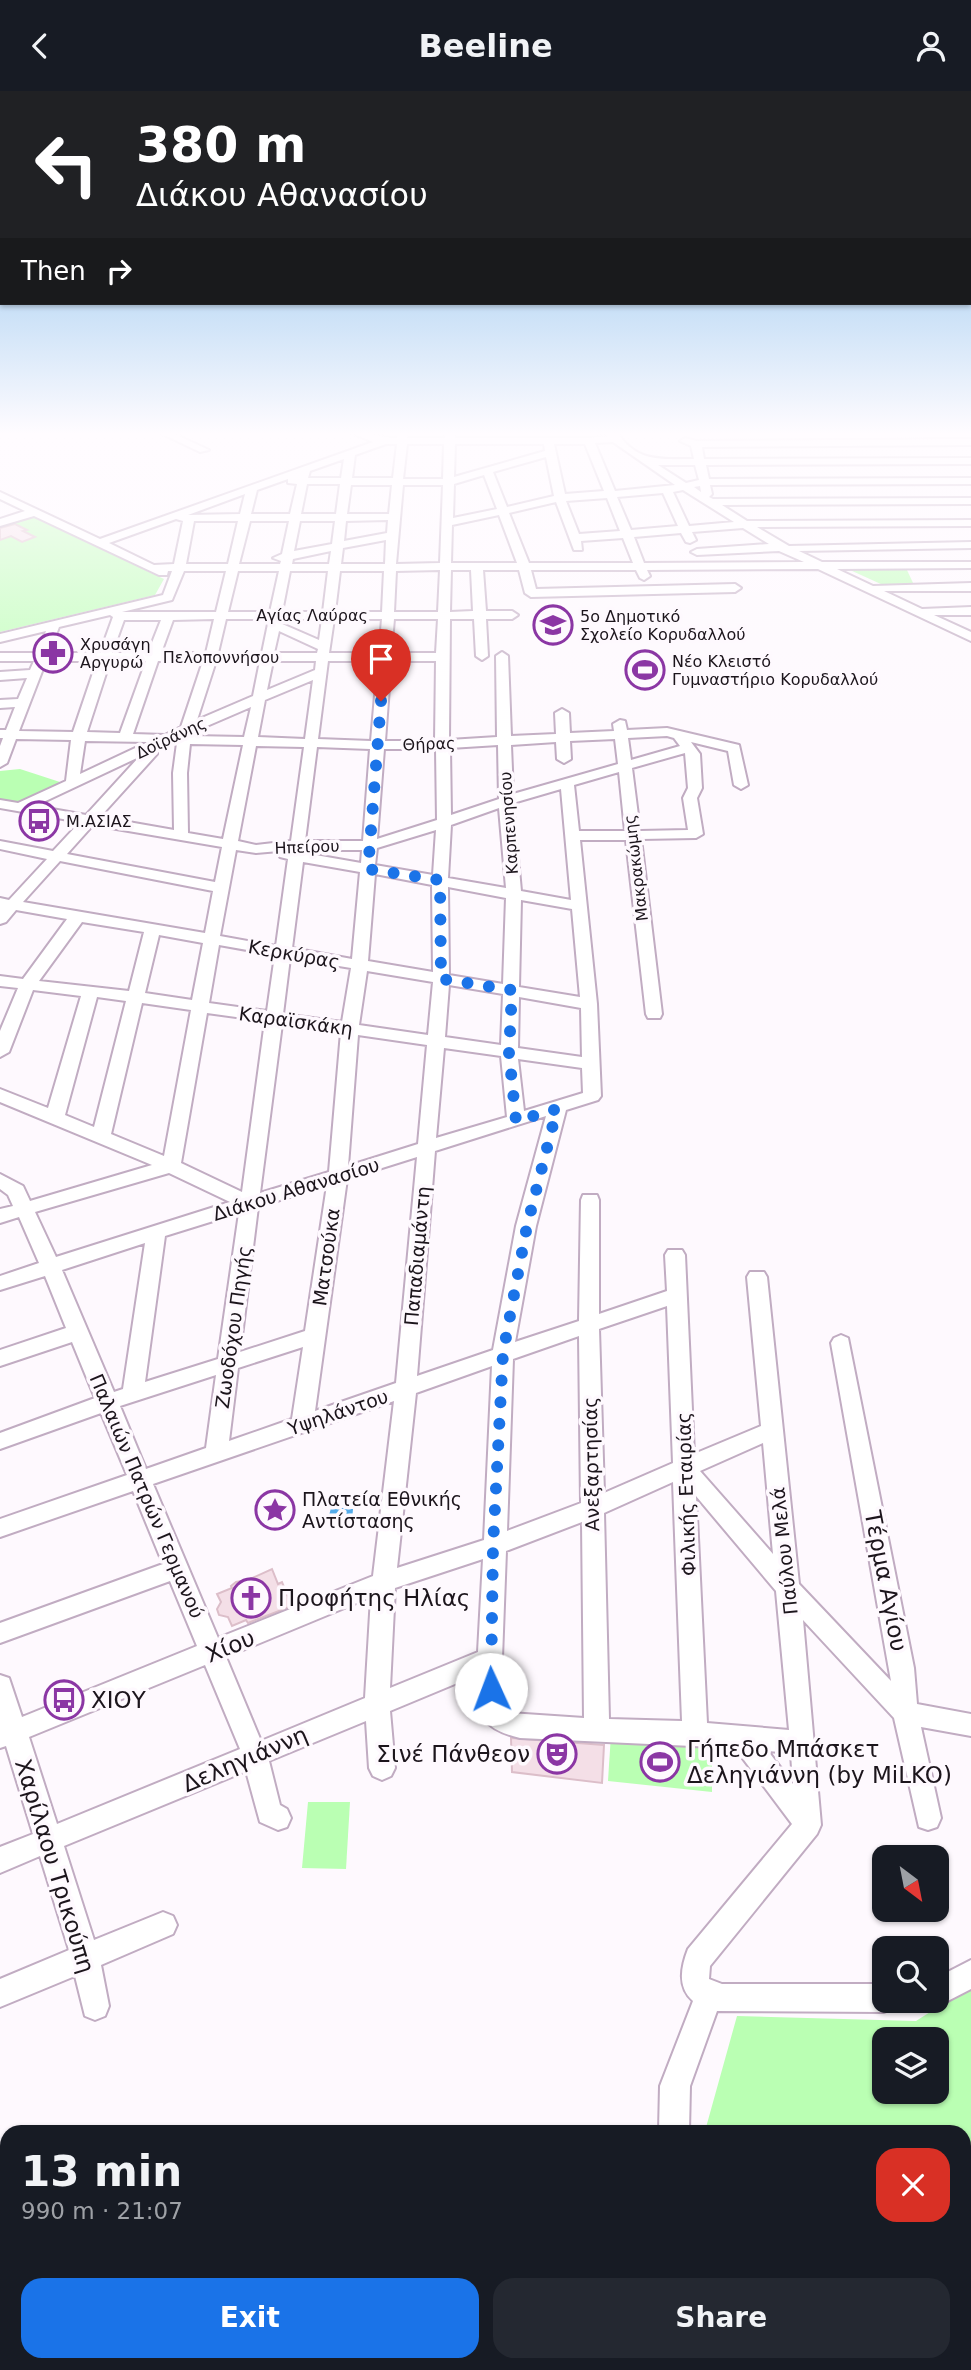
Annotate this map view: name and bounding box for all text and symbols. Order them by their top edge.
icon: back [21,27,59,65]
text: Beeline [418,27,553,65]
icon: person [912,27,950,65]
text: 380 m [136,117,306,174]
icon: left [21,119,112,210]
text: Διάκου Αθανασίου [136,176,428,214]
icon: right [100,252,138,290]
text: Then [21,256,86,286]
school or university icon: 5ο Δημοτικό Σχολείο Κορυδαλλού [532,604,574,646]
street label: Αγίας Λαύρας [256,606,368,625]
place label: 5ο Δημοτικό Σχολείο Κορυδαλλού [580,607,746,644]
pin [351,629,411,701]
pharmacy icon: Χρυσάγη Αργυρώ [32,632,74,674]
place label: Χρυσάγη Αργυρώ [80,635,151,672]
icon: arrive [362,640,400,678]
street label: Πελοποννήσου [163,648,279,667]
sports icon: Νέο Κλειστό Γυμναστήριο Κορυδαλλού [624,649,666,691]
place label: Νέο Κλειστό Γυμναστήριο Κορυδαλλού [672,652,878,689]
street label: Δοϊράνης [133,713,209,763]
street label: Θήρας [402,734,456,754]
street label: Καρπενησίου [496,771,522,875]
bus stop icon: Μ.ΑΣΙΑΣ [18,800,60,842]
place label: Μ.ΑΣΙΑΣ [66,812,132,831]
street label: Μακρακώμης [620,814,652,922]
street label: Ηπείρου [274,836,340,858]
street label: Κερκύρας [246,935,342,973]
street label: Καραϊσκάκη [238,1002,354,1040]
street label: Διάκου Αθανασίου [210,1153,382,1225]
street label: Παπαδιαμάντη [400,1185,434,1327]
street label: Ματσούκα [308,1207,344,1307]
street label: Ζωοδόχου Πηγής [211,1244,255,1410]
street label: Παλαιών Πατρών Γερμανού [85,1371,209,1621]
street label: Υψηλάντου [284,1385,391,1440]
street label: Ανεξαρτησίας [579,1396,603,1532]
street label: Φιλικής Εταιρίας [672,1412,700,1576]
street label: Παύλου Μελά [766,1486,802,1616]
place label: Πλατεία Εθνικής Αντίστασης [302,1488,462,1532]
place icon: Πλατεία Εθνικής Αντίστασης [254,1489,296,1531]
street label: Τέρμα Αγίου [859,1507,912,1654]
church icon: Προφήτης Ηλίας [230,1577,272,1619]
place label: Προφήτης Ηλίας [278,1585,470,1611]
street label: Χίου [202,1624,258,1668]
position arrow [454,1652,528,1726]
bus stop icon: ΧΙΟΥ [43,1679,85,1721]
place label: ΧΙΟΥ [91,1687,147,1713]
street label: Δεληγιάννη [179,1721,311,1797]
theatre icon: Σινέ Πάνθεον [536,1733,578,1775]
place label: Γήπεδο Μπάσκετ Δεληγιάννη (by MiLKO) [687,1736,952,1788]
place label: Σινέ Πάνθεον [376,1741,530,1767]
sports icon: Γήπεδο Μπάσκετ Δεληγιάννη (by MiLKO) [639,1741,681,1783]
street label: Χαρίλαου Τρικούπη [10,1756,100,1976]
north arrow [872,1845,948,1921]
map controls [872,1845,949,2104]
button: search [872,1936,949,2013]
button: layers [872,2027,949,2104]
text: 13 min [21,2147,182,2196]
button: close [876,2148,950,2222]
text: 990 m · 21:07 [21,2198,183,2224]
button: Exit [21,2278,479,2358]
button: Share [493,2278,950,2358]

